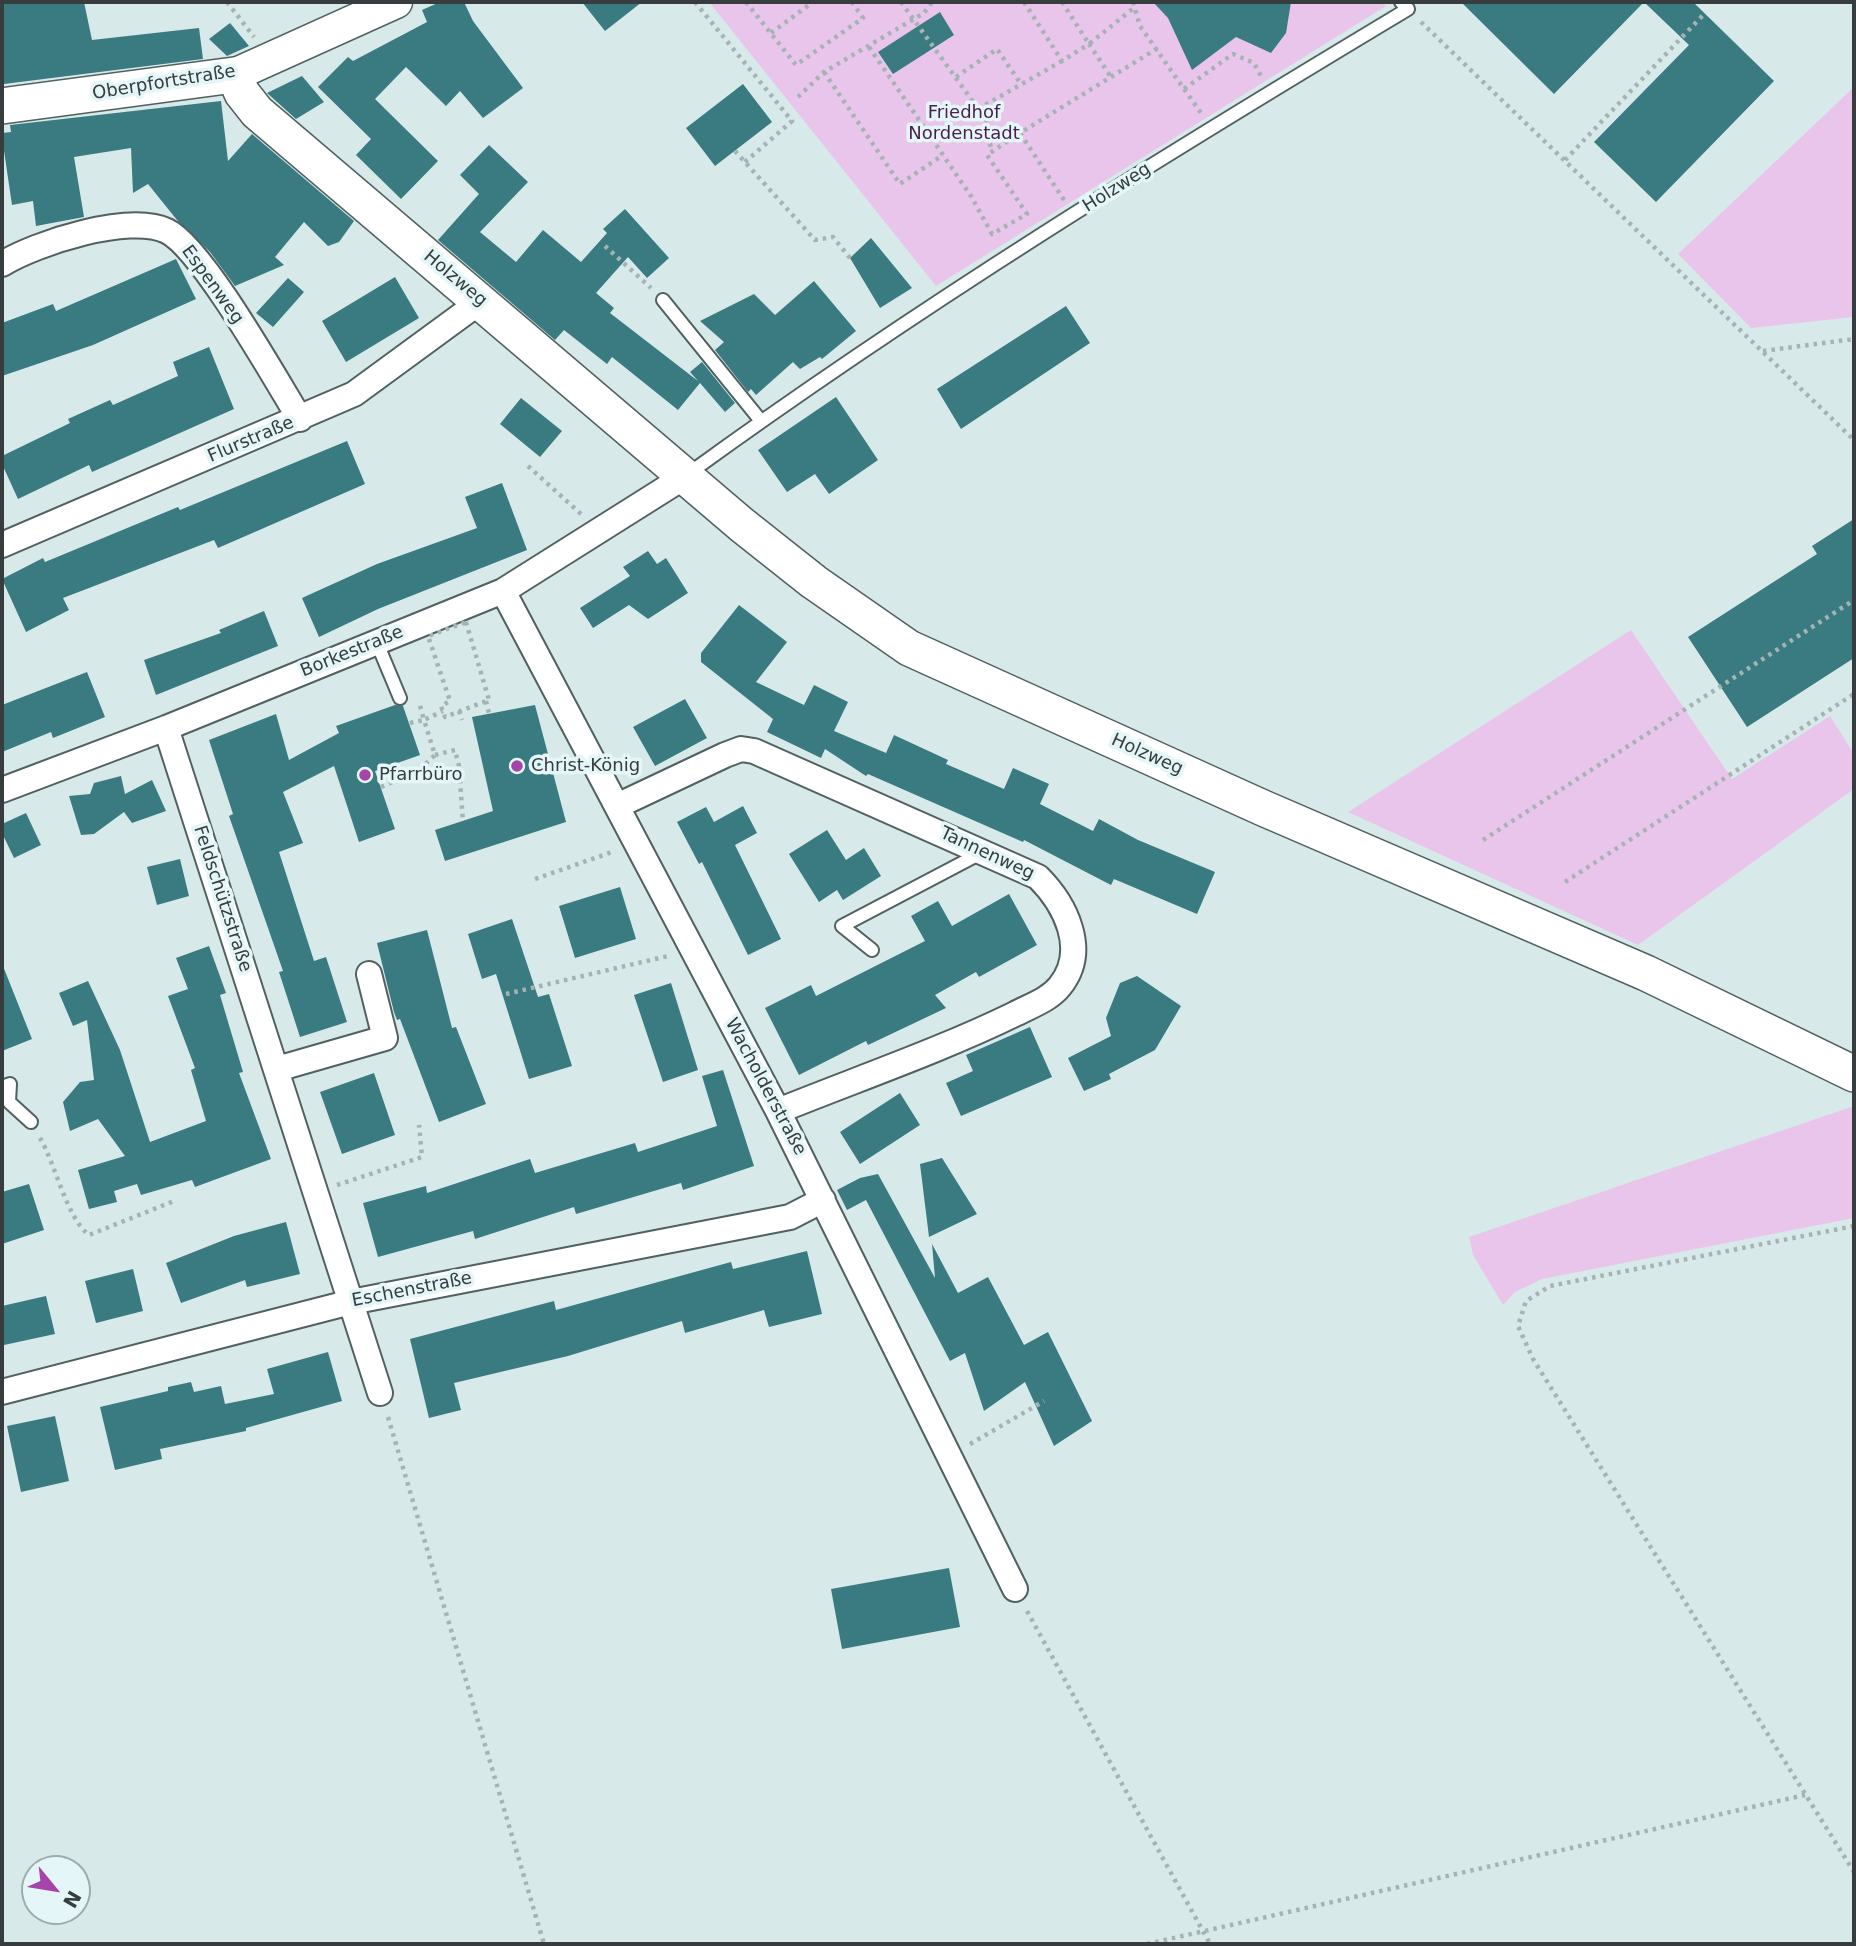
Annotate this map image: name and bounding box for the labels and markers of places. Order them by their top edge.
place label: Christ-König [531,755,640,777]
marker: Christ-König [509,758,525,774]
place label: Pfarrbüro [379,764,463,786]
marker: Pfarrbüro [357,767,373,783]

